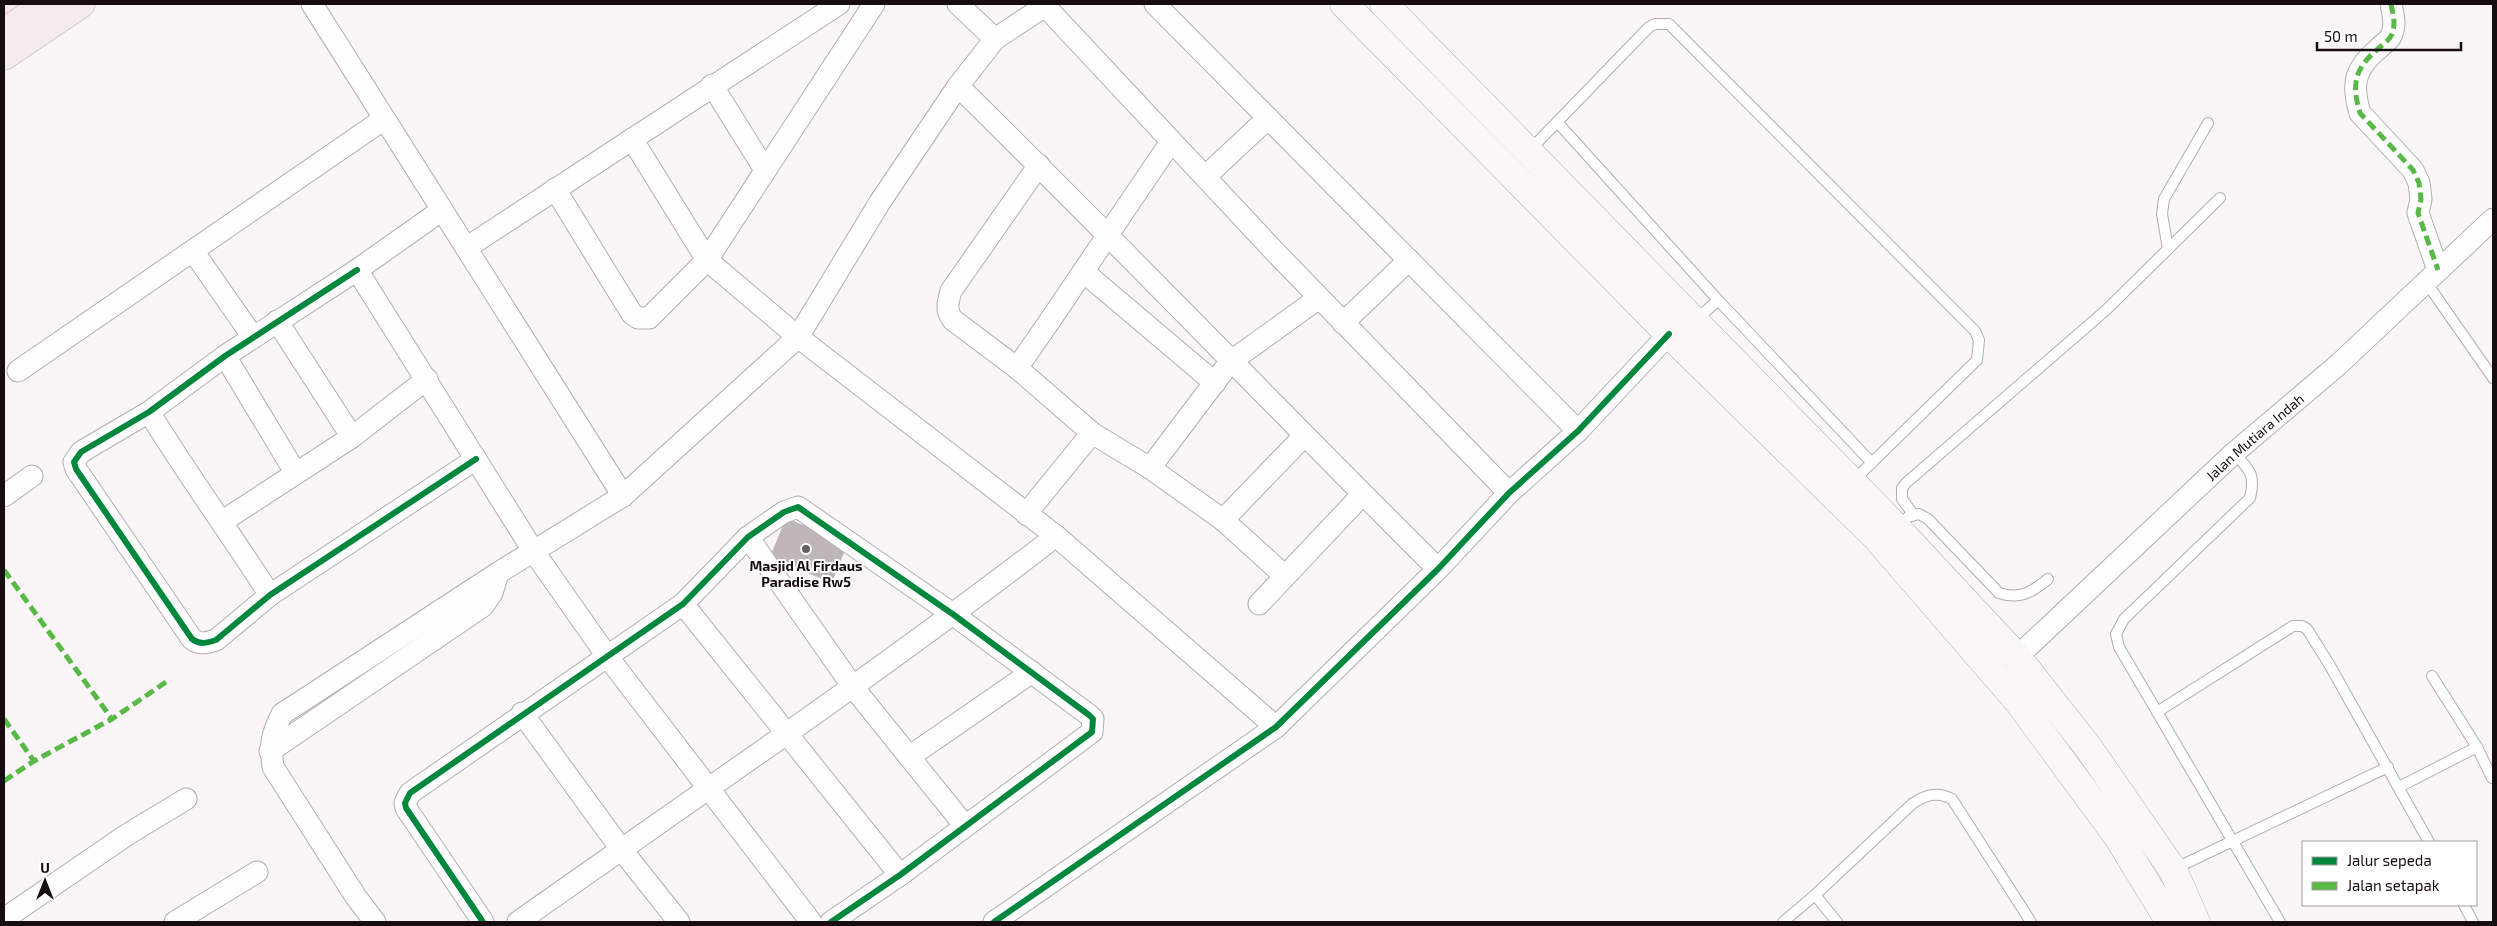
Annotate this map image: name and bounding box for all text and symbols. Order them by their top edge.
scale bar [2317,20,2461,52]
text: 50 m [2324,27,2358,45]
street label: Jalan Mutiara Indah [2202,389,2307,484]
marker: Masjid Al Firdaus Paradise Rw5 [800,543,812,555]
place label: Masjid Al Firdaus Paradise Rw5 [749,557,863,590]
legend [2302,841,2477,906]
text: Jalur sepeda [2347,851,2432,869]
north arrow [20,856,70,906]
text: U [40,859,50,876]
text: Jalan setapak [2347,876,2440,894]

